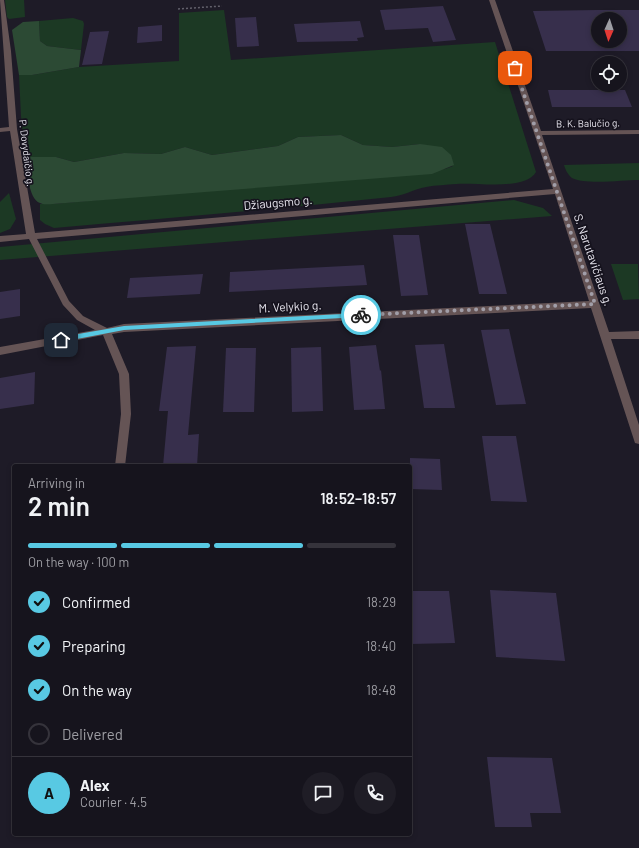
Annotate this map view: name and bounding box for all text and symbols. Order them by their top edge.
north arrow [591,12,627,48]
map controls [591,12,627,92]
pin [498,51,532,85]
button: locate [591,56,627,92]
icon: bag [504,57,526,79]
street label: B. K. Balučio g. [556,116,620,130]
street label: P. Dovydaičio g. [17,119,37,187]
street label: Džiaugsmo g. [243,192,313,212]
street label: S. Narutavičiaus g. [572,212,616,308]
courier [341,295,381,335]
street label: M. Velykio g. [258,297,322,315]
icon: bike [350,304,372,326]
pin [44,323,78,357]
icon: home [50,329,72,351]
text: Arriving in [28,475,85,491]
text: 18:52–18:57 [320,489,396,507]
text: 2 min [28,490,90,521]
text: On the way · 100 m [28,554,129,570]
icon: check [28,591,50,613]
text: Confirmed [62,593,130,611]
text: 18:29 [367,594,396,610]
icon: check [28,635,50,657]
text: Preparing [62,637,126,655]
text: 18:40 [366,638,396,654]
icon: check [28,679,50,701]
text: On the way [62,681,132,699]
text: 18:48 [366,682,396,698]
text: Delivered [62,725,123,743]
button: chat [302,772,344,814]
button: phone [354,772,396,814]
text: Alex [80,776,110,794]
text: A [44,784,54,802]
text: Courier · 4.5 [80,794,147,810]

